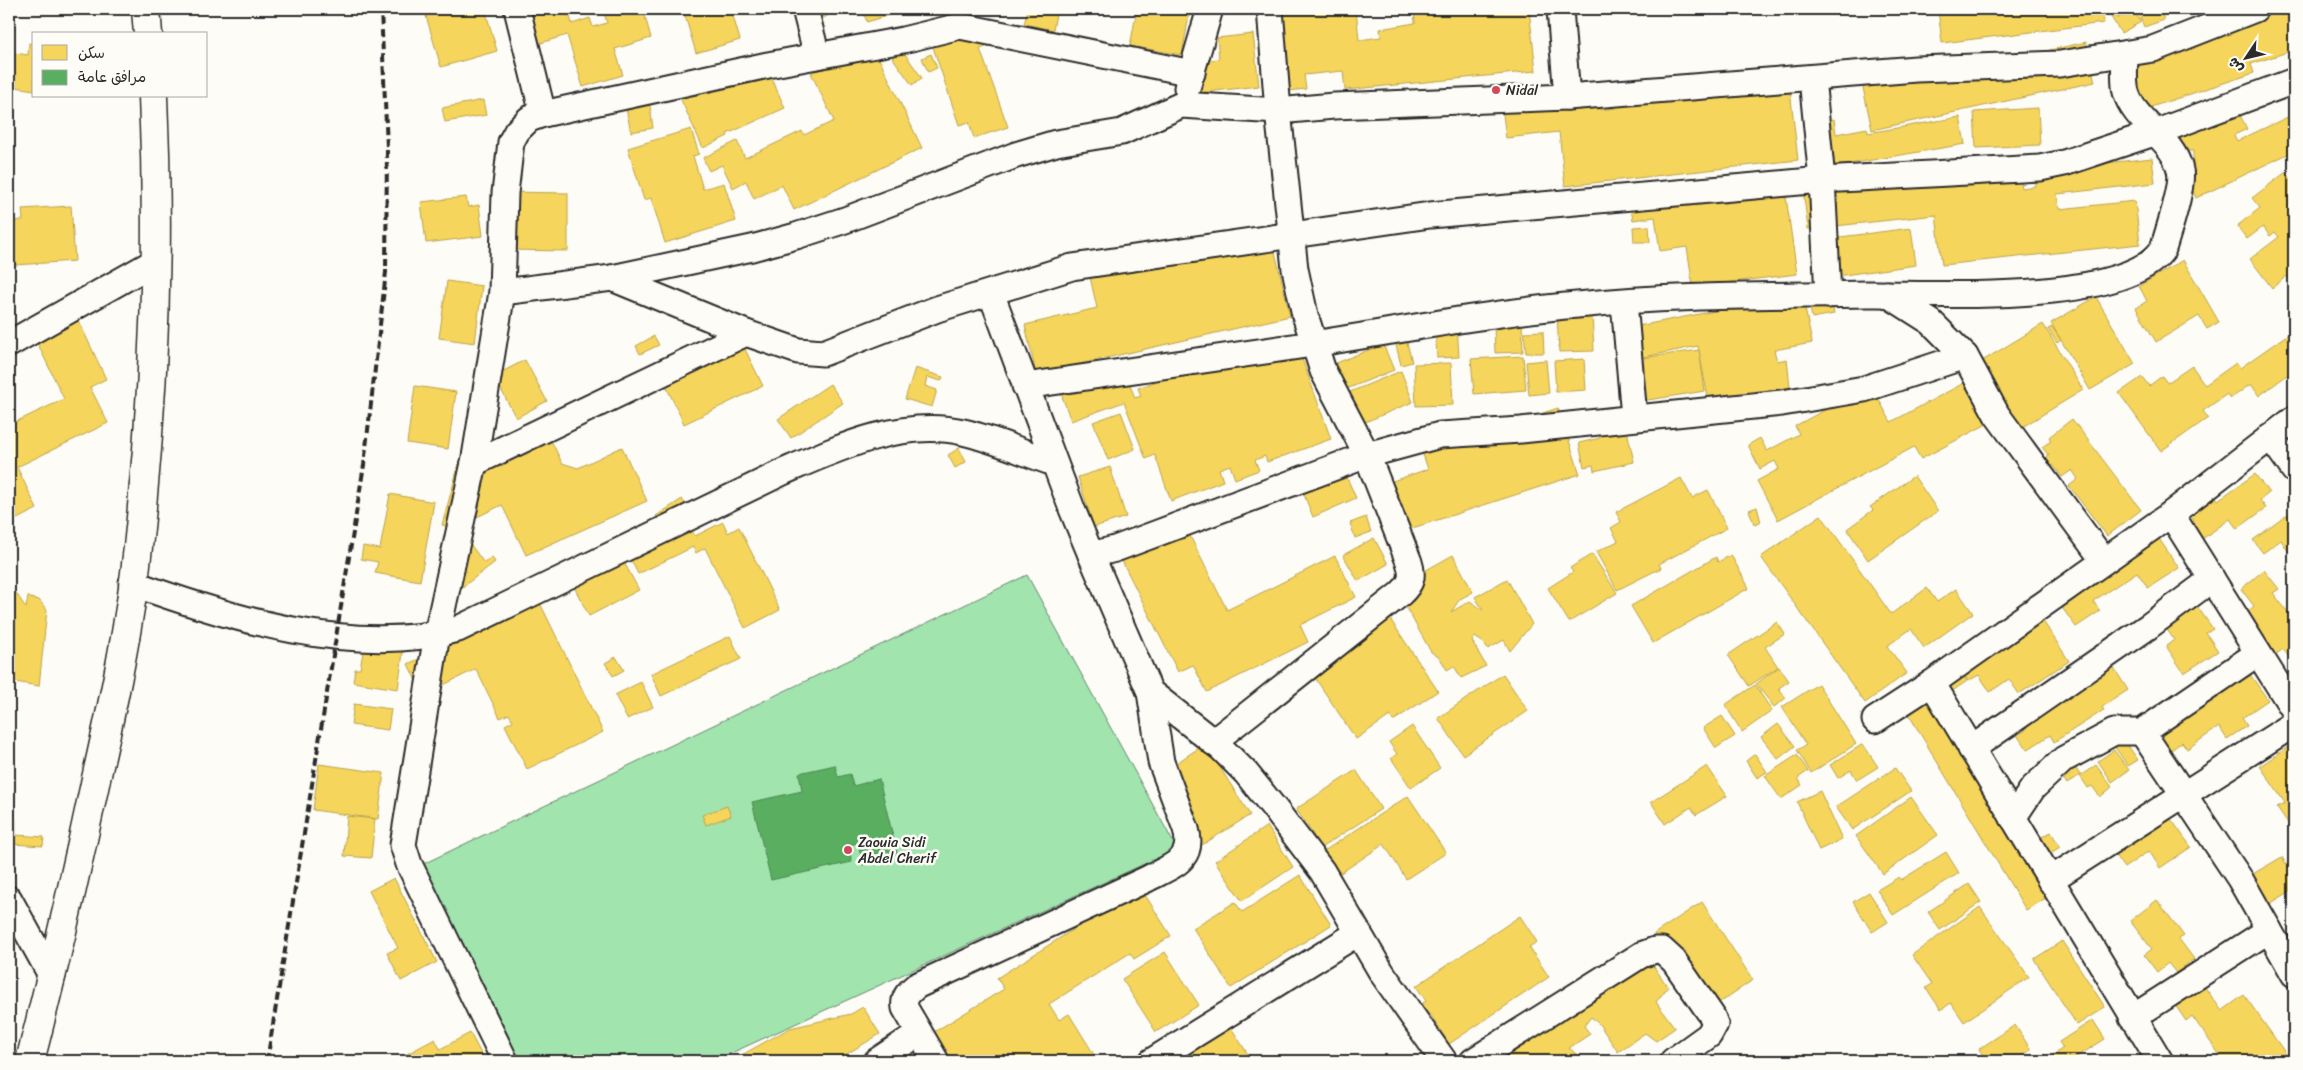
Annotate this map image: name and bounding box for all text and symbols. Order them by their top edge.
legend [32,32,208,98]
north arrow [2220,32,2270,82]
text: سكن [78,40,105,66]
text: ش [2221,52,2250,79]
text: مرافق عامة [78,64,146,90]
place label: Nidal [1506,78,1539,103]
marker: Nidal [1490,84,1502,96]
place label: Zaouia Sidi Abdel Cherif [857,830,938,871]
marker: Zaouia Sidi Abdel Cherif [842,844,854,856]

